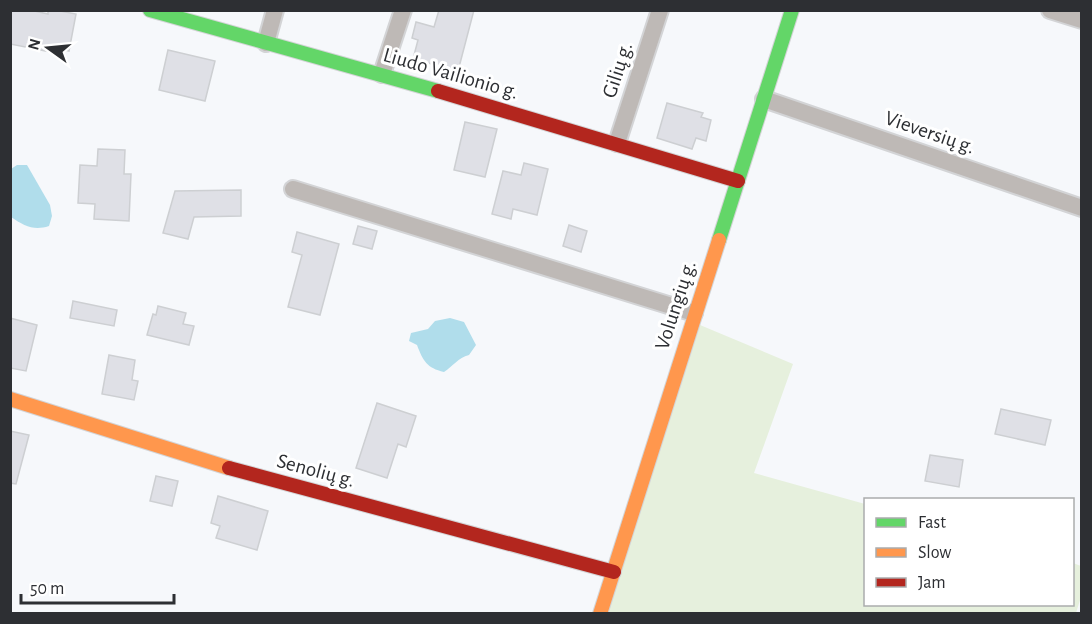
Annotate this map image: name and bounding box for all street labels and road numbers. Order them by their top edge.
street label: Gilių g. [599,40,636,101]
street label: Liudo Vailionio g. [381,44,521,103]
street label: Vieversių g. [882,107,978,158]
street label: Volungių g. [651,258,700,352]
street label: Senolių g. [275,450,357,491]

